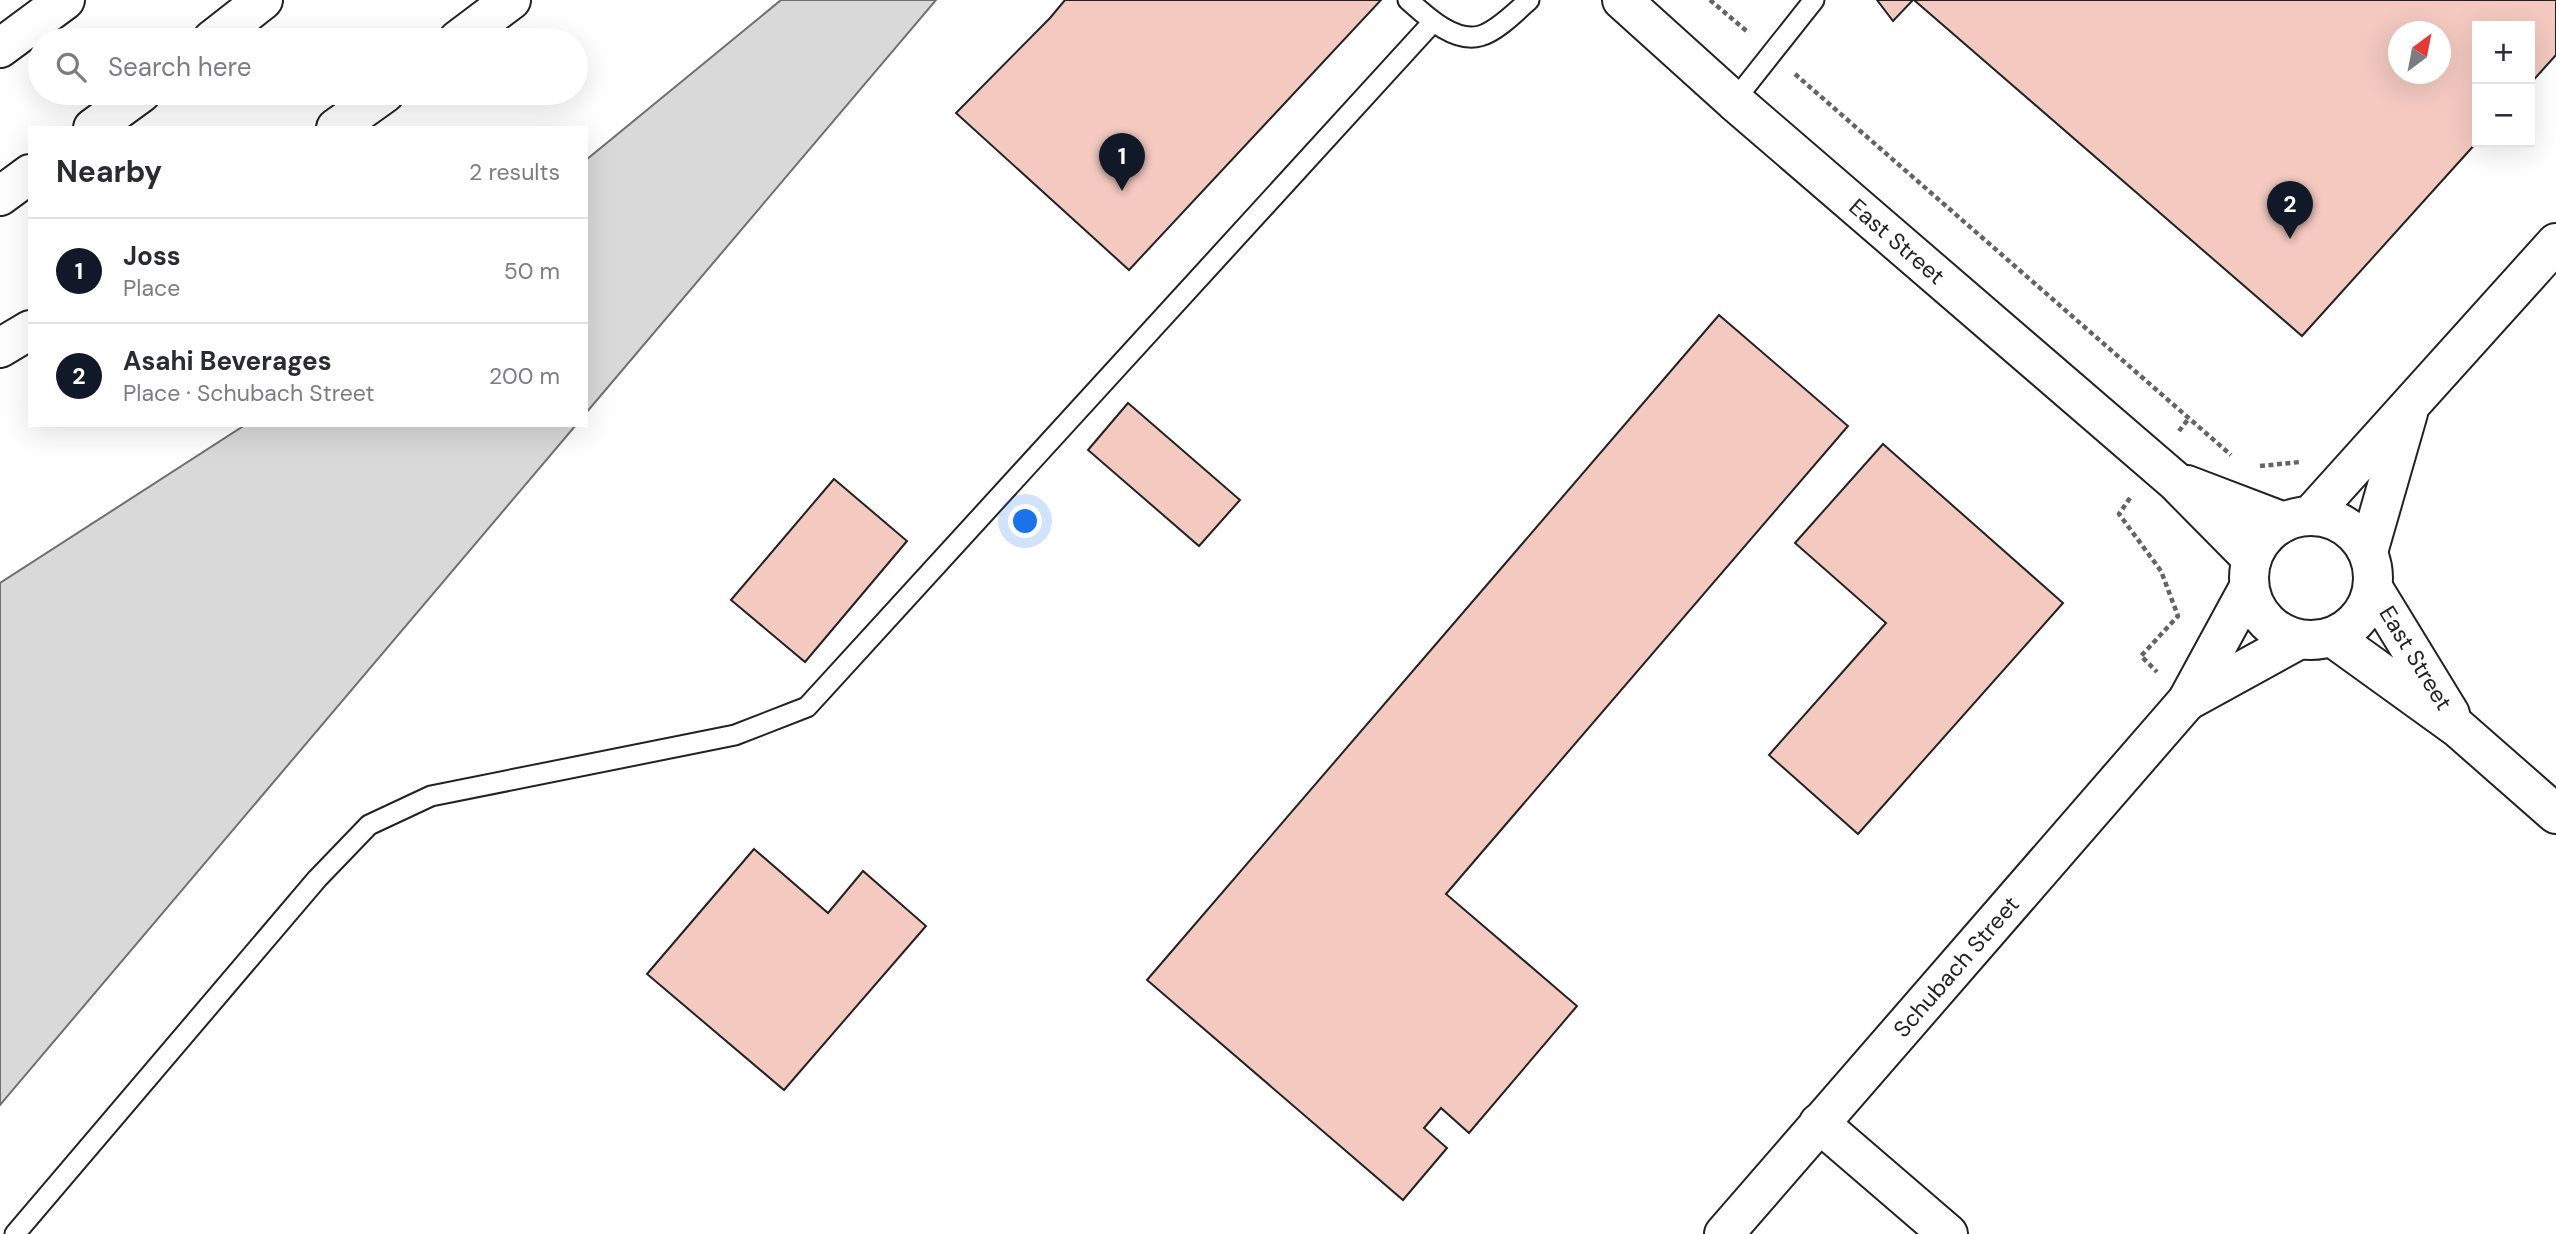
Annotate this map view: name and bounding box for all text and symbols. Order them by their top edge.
north arrow [2388,21,2451,84]
map controls [2472,21,2535,147]
button: + [2472,21,2535,84]
search box [28,28,588,105]
icon: search [52,48,90,86]
text: Search here [108,50,251,84]
button: − [2472,84,2535,147]
pin: 1 [1099,133,1145,191]
text: Nearby [56,152,162,191]
text: 2 results [469,157,560,187]
pin: 2 [2267,181,2313,239]
street label: East Street [1843,192,1951,291]
text: Joss [123,239,181,273]
text: 1 [75,256,83,286]
text: 50 m [504,256,560,286]
text: Place [123,273,180,303]
text: Asahi Beverages [123,344,332,378]
text: 2 [72,361,86,391]
text: 200 m [489,361,560,391]
text: Place · Schubach Street [123,378,374,408]
your location [1008,504,1042,538]
street label: East Street [2372,600,2459,716]
street label: Schubach Street [1887,890,2026,1044]

